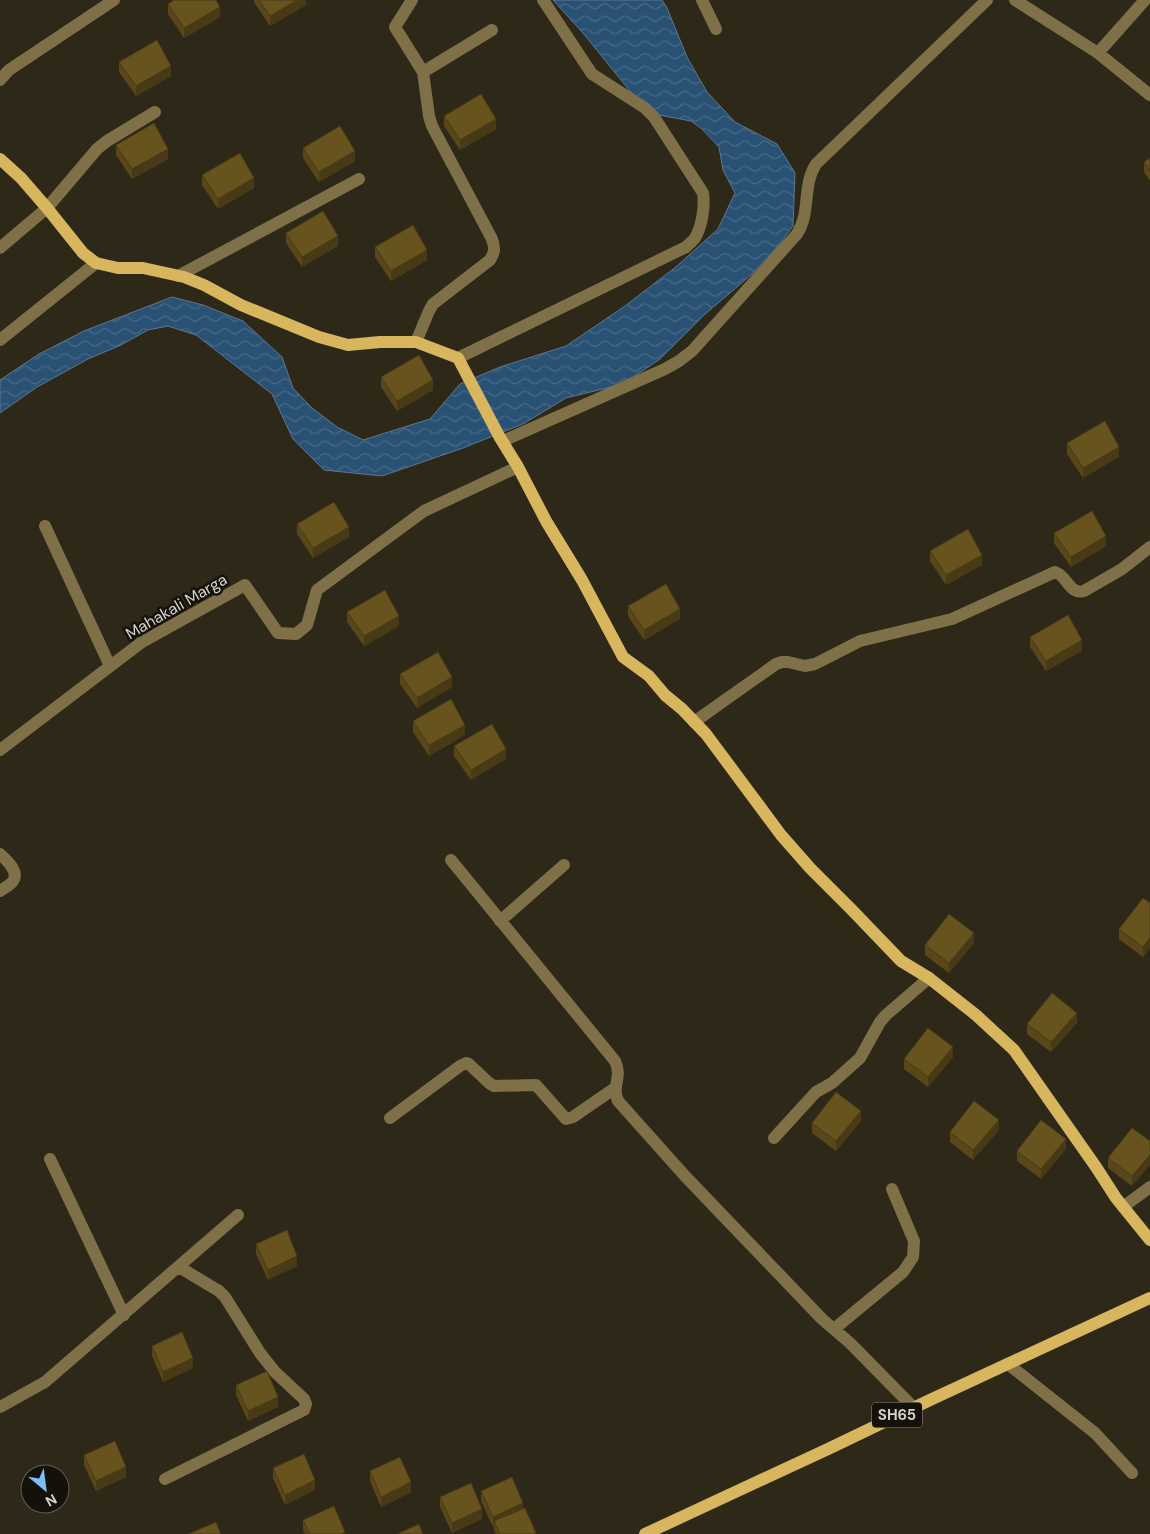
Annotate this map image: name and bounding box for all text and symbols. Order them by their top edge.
street label: Mahakali Marga [122,569,231,644]
road number: SH65 [872,1402,922,1428]
north arrow [20,1464,70,1514]
text: N [42,1490,60,1511]

